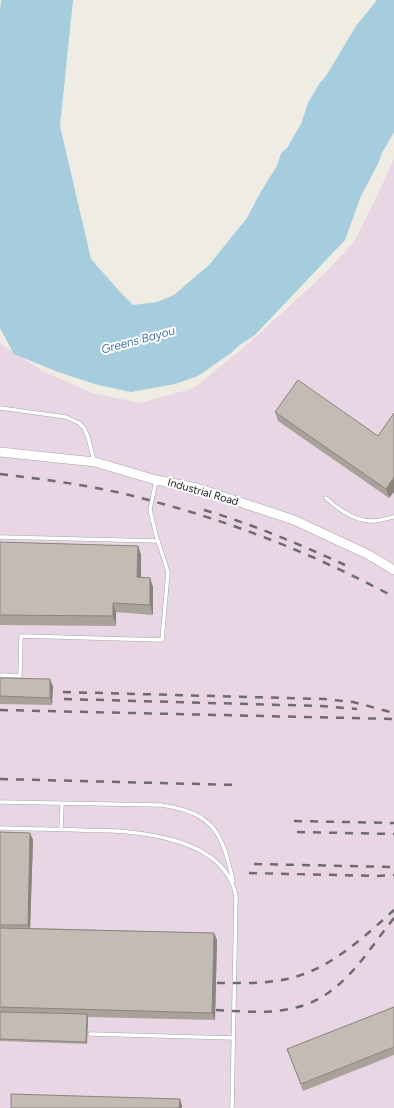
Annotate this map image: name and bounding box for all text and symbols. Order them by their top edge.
water label: Greens Bayou [100,323,177,357]
street label: Industrial Road [166,476,240,508]

